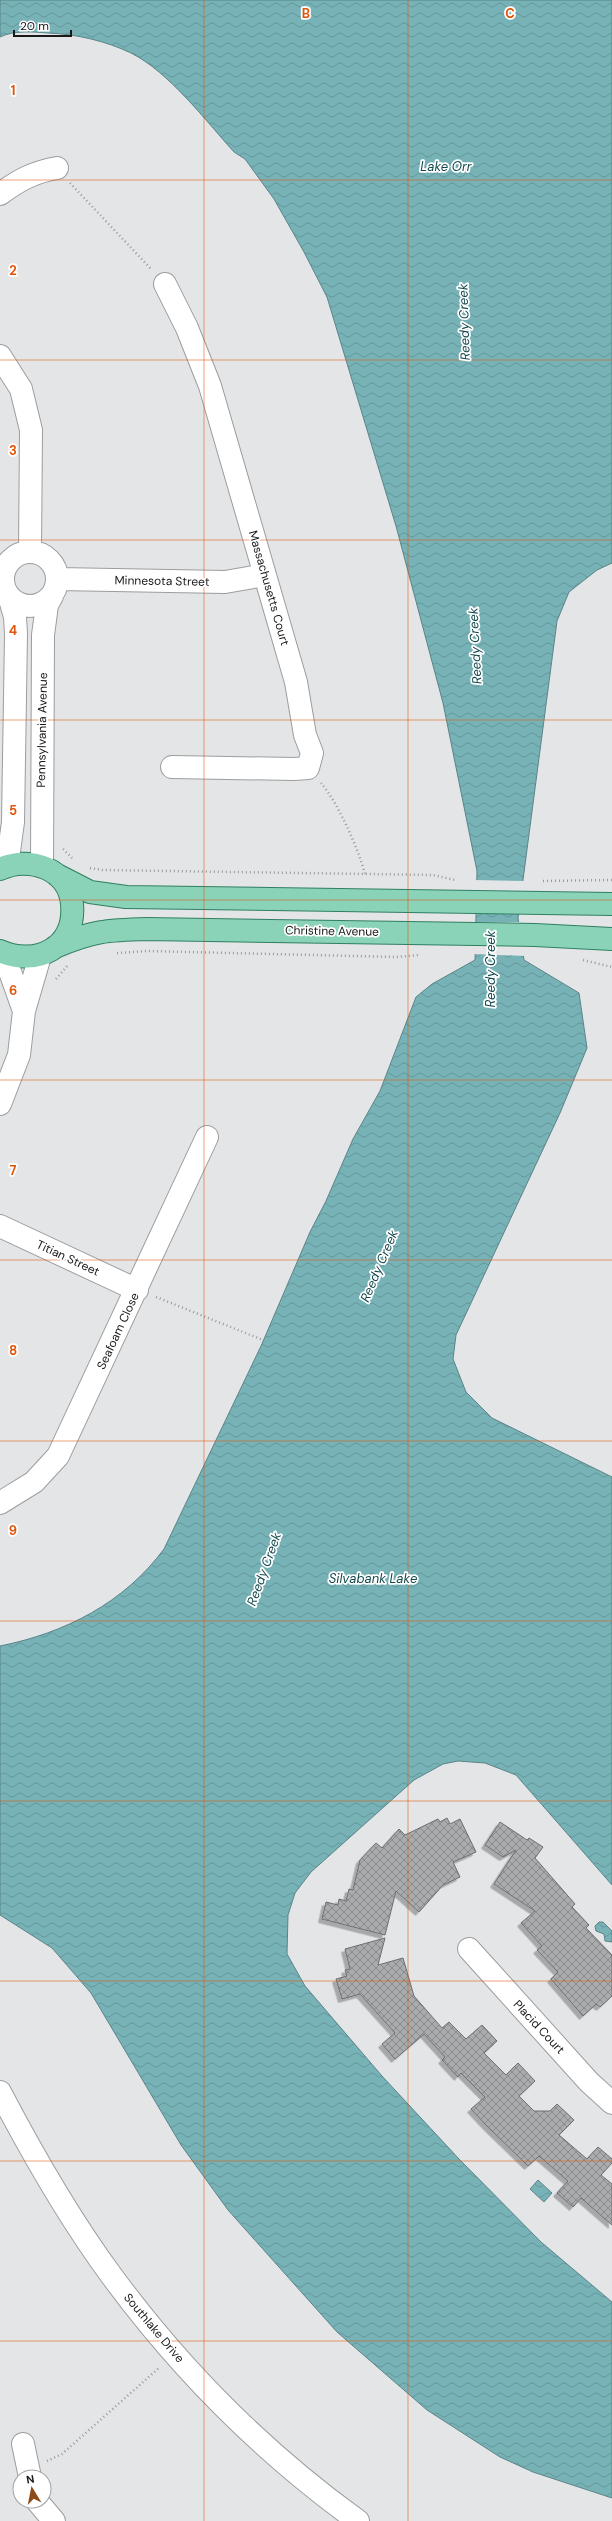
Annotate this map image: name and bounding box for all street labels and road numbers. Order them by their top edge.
street label: Massachusetts Court [245,529,293,648]
street label: Minnesota Street [114,572,210,590]
street label: Pennsylvania Avenue [33,672,51,788]
street label: Christine Avenue [285,922,379,940]
street label: Titian Street [34,1236,102,1280]
street label: Seafoam Close [93,1290,143,1372]
street label: Placid Court [510,1997,568,2058]
street label: Southlake Drive [120,2290,188,2366]

